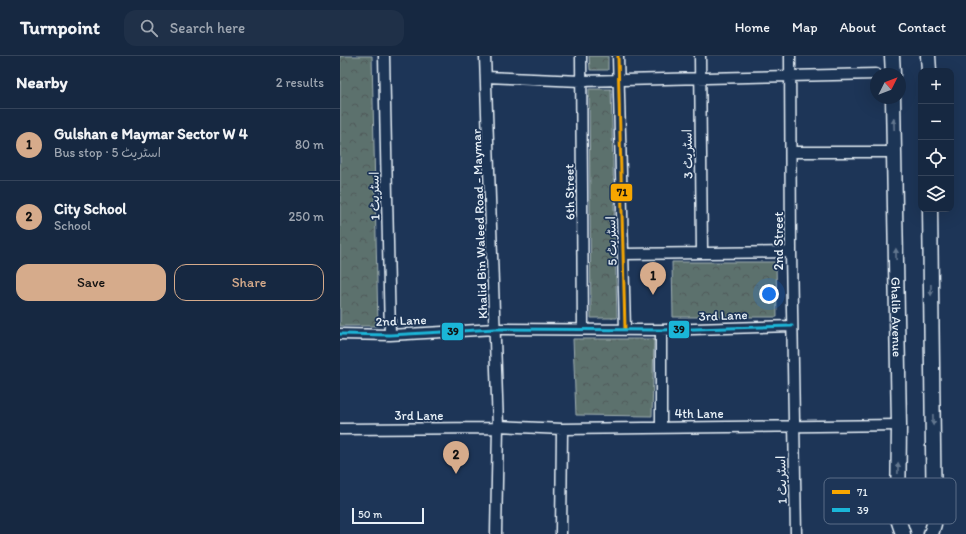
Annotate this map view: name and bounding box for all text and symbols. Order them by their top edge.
search box [124,10,404,46]
text: Turnpoint [20,16,100,39]
icon: search [138,17,160,39]
text: Search here [170,19,245,37]
text: Home [735,19,770,36]
text: Map [792,19,818,36]
text: About [840,19,876,36]
text: Contact [898,19,946,36]
north arrow [870,68,906,104]
map controls [918,68,954,212]
button: + [918,68,954,104]
text: Nearby [16,72,68,92]
text: 2 results [276,75,324,90]
button: − [918,104,954,140]
one-way arrow [891,117,897,130]
text: Gulshan e Maymar Sector W 4 [54,125,248,143]
street label: Khalid Bin Waleed Road - Maymar [469,128,490,319]
street label: اسٹریٹ 3 [680,129,696,179]
text: 1 [26,137,32,152]
text: 80 m [295,137,324,152]
button: locate [918,140,954,176]
text: Bus stop · اسٹریٹ 5 [54,145,161,160]
street label: 6th Street [562,164,577,220]
street label: اسٹریٹ 1 [367,172,383,220]
button: layers [918,176,954,212]
line badge: 71 [610,183,633,202]
text: 71 [616,186,628,199]
text: City School [54,200,127,218]
text: 2 [26,209,32,224]
text: 250 m [288,209,324,224]
street label: 2nd Street [771,212,786,270]
street label: اسٹریٹ 5 [603,216,621,266]
text: School [54,218,91,233]
one-way arrow [893,248,900,260]
pin: 1 [640,262,666,295]
button: Save [16,264,166,301]
button: Share [174,264,324,301]
street label: Ghalib Avenue [888,277,905,357]
your location [759,284,779,304]
one-way arrow [928,284,934,297]
street label: 3rd Lane [698,307,748,324]
street label: 2nd Lane [375,312,427,329]
line badge: 39 [668,320,690,339]
line badge: 39 [441,322,464,341]
text: 39 [673,323,685,336]
text: 39 [447,325,459,338]
street label: 4th Lane [674,406,724,421]
street label: 3rd Lane [394,408,444,423]
one-way arrow [929,414,936,426]
pin: 2 [443,441,469,474]
street label: اسٹریٹ 1 [773,455,791,505]
one-way arrow [895,462,902,474]
legend [824,478,956,524]
text: 71 [857,486,868,499]
text: 39 [857,504,869,517]
scale bar [352,506,424,525]
text: 50 m [358,508,382,521]

